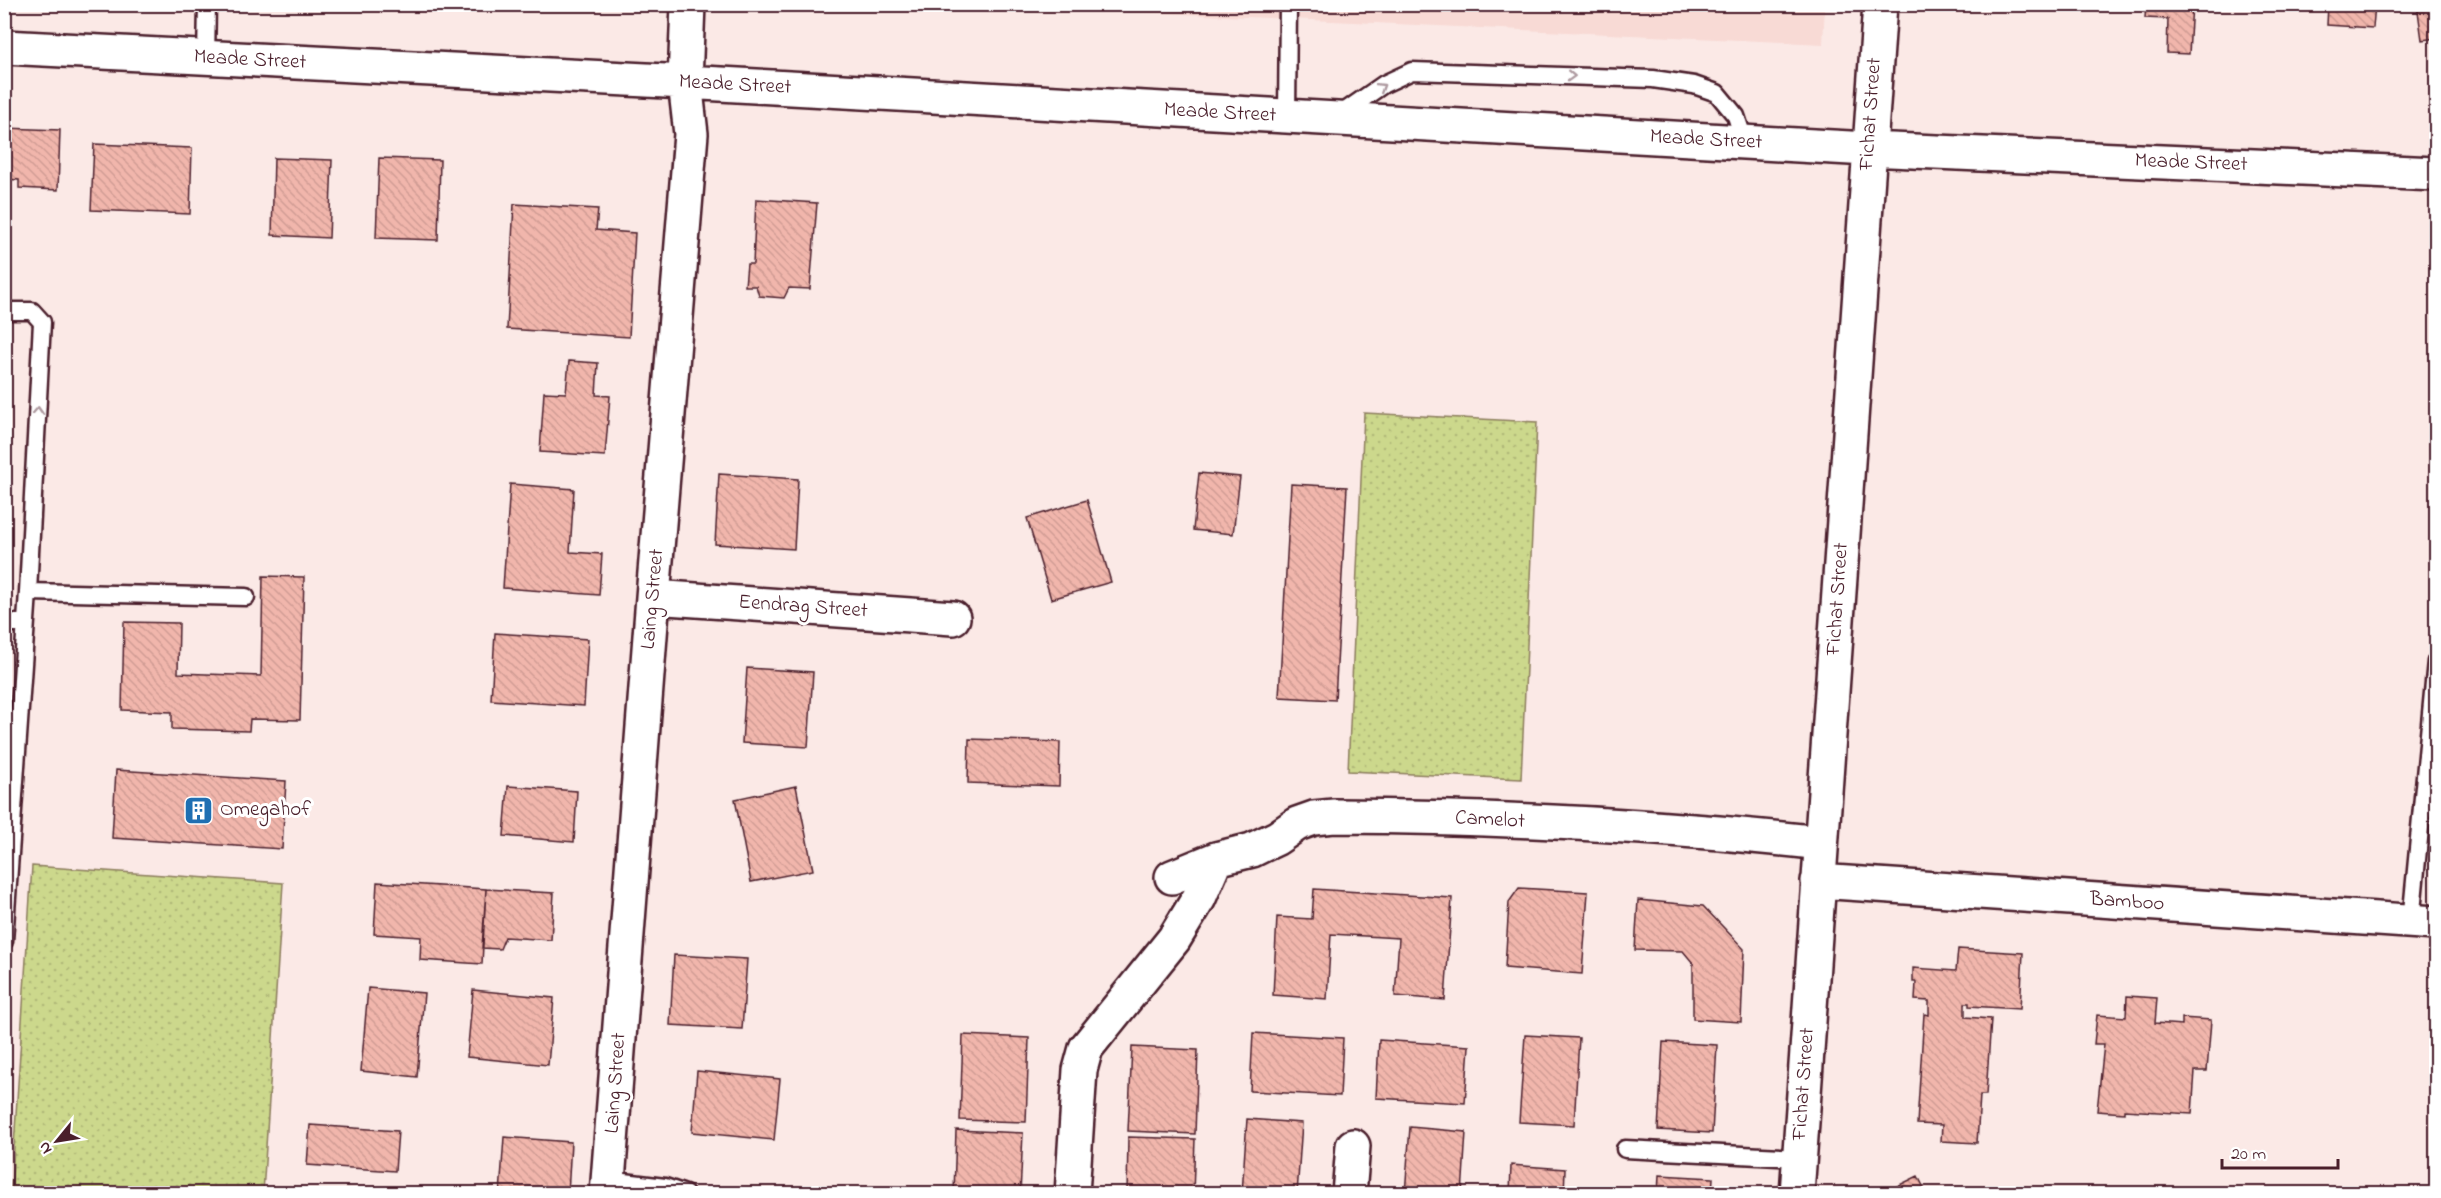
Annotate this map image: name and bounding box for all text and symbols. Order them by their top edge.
street label: Meade Street [193,42,307,78]
street label: Fichat Street [1852,56,1890,173]
street label: Meade Street [678,67,792,103]
one-way arrow [1567,69,1576,82]
one-way arrow [1375,83,1385,95]
street label: Meade Street [1163,95,1277,131]
street label: Meade Street [1649,122,1763,158]
street label: Meade Street [2134,146,2248,180]
one-way arrow [31,407,44,416]
street label: Fichat Street [1819,541,1857,658]
street label: Laing Street [634,547,674,651]
street label: Eendrag Street [737,588,869,628]
building icon: Omegahof [183,794,215,826]
place label: Omegahof [220,795,311,827]
street label: Camelot [1454,803,1526,837]
street label: Bamboo [2088,884,2165,920]
street label: Fichat Street [1785,1026,1823,1143]
street label: Laing Street [598,1032,636,1135]
north arrow [27,1111,87,1171]
scale bar [2222,1132,2338,1170]
text: N [33,1137,59,1158]
text: 20 m [2231,1142,2266,1168]

